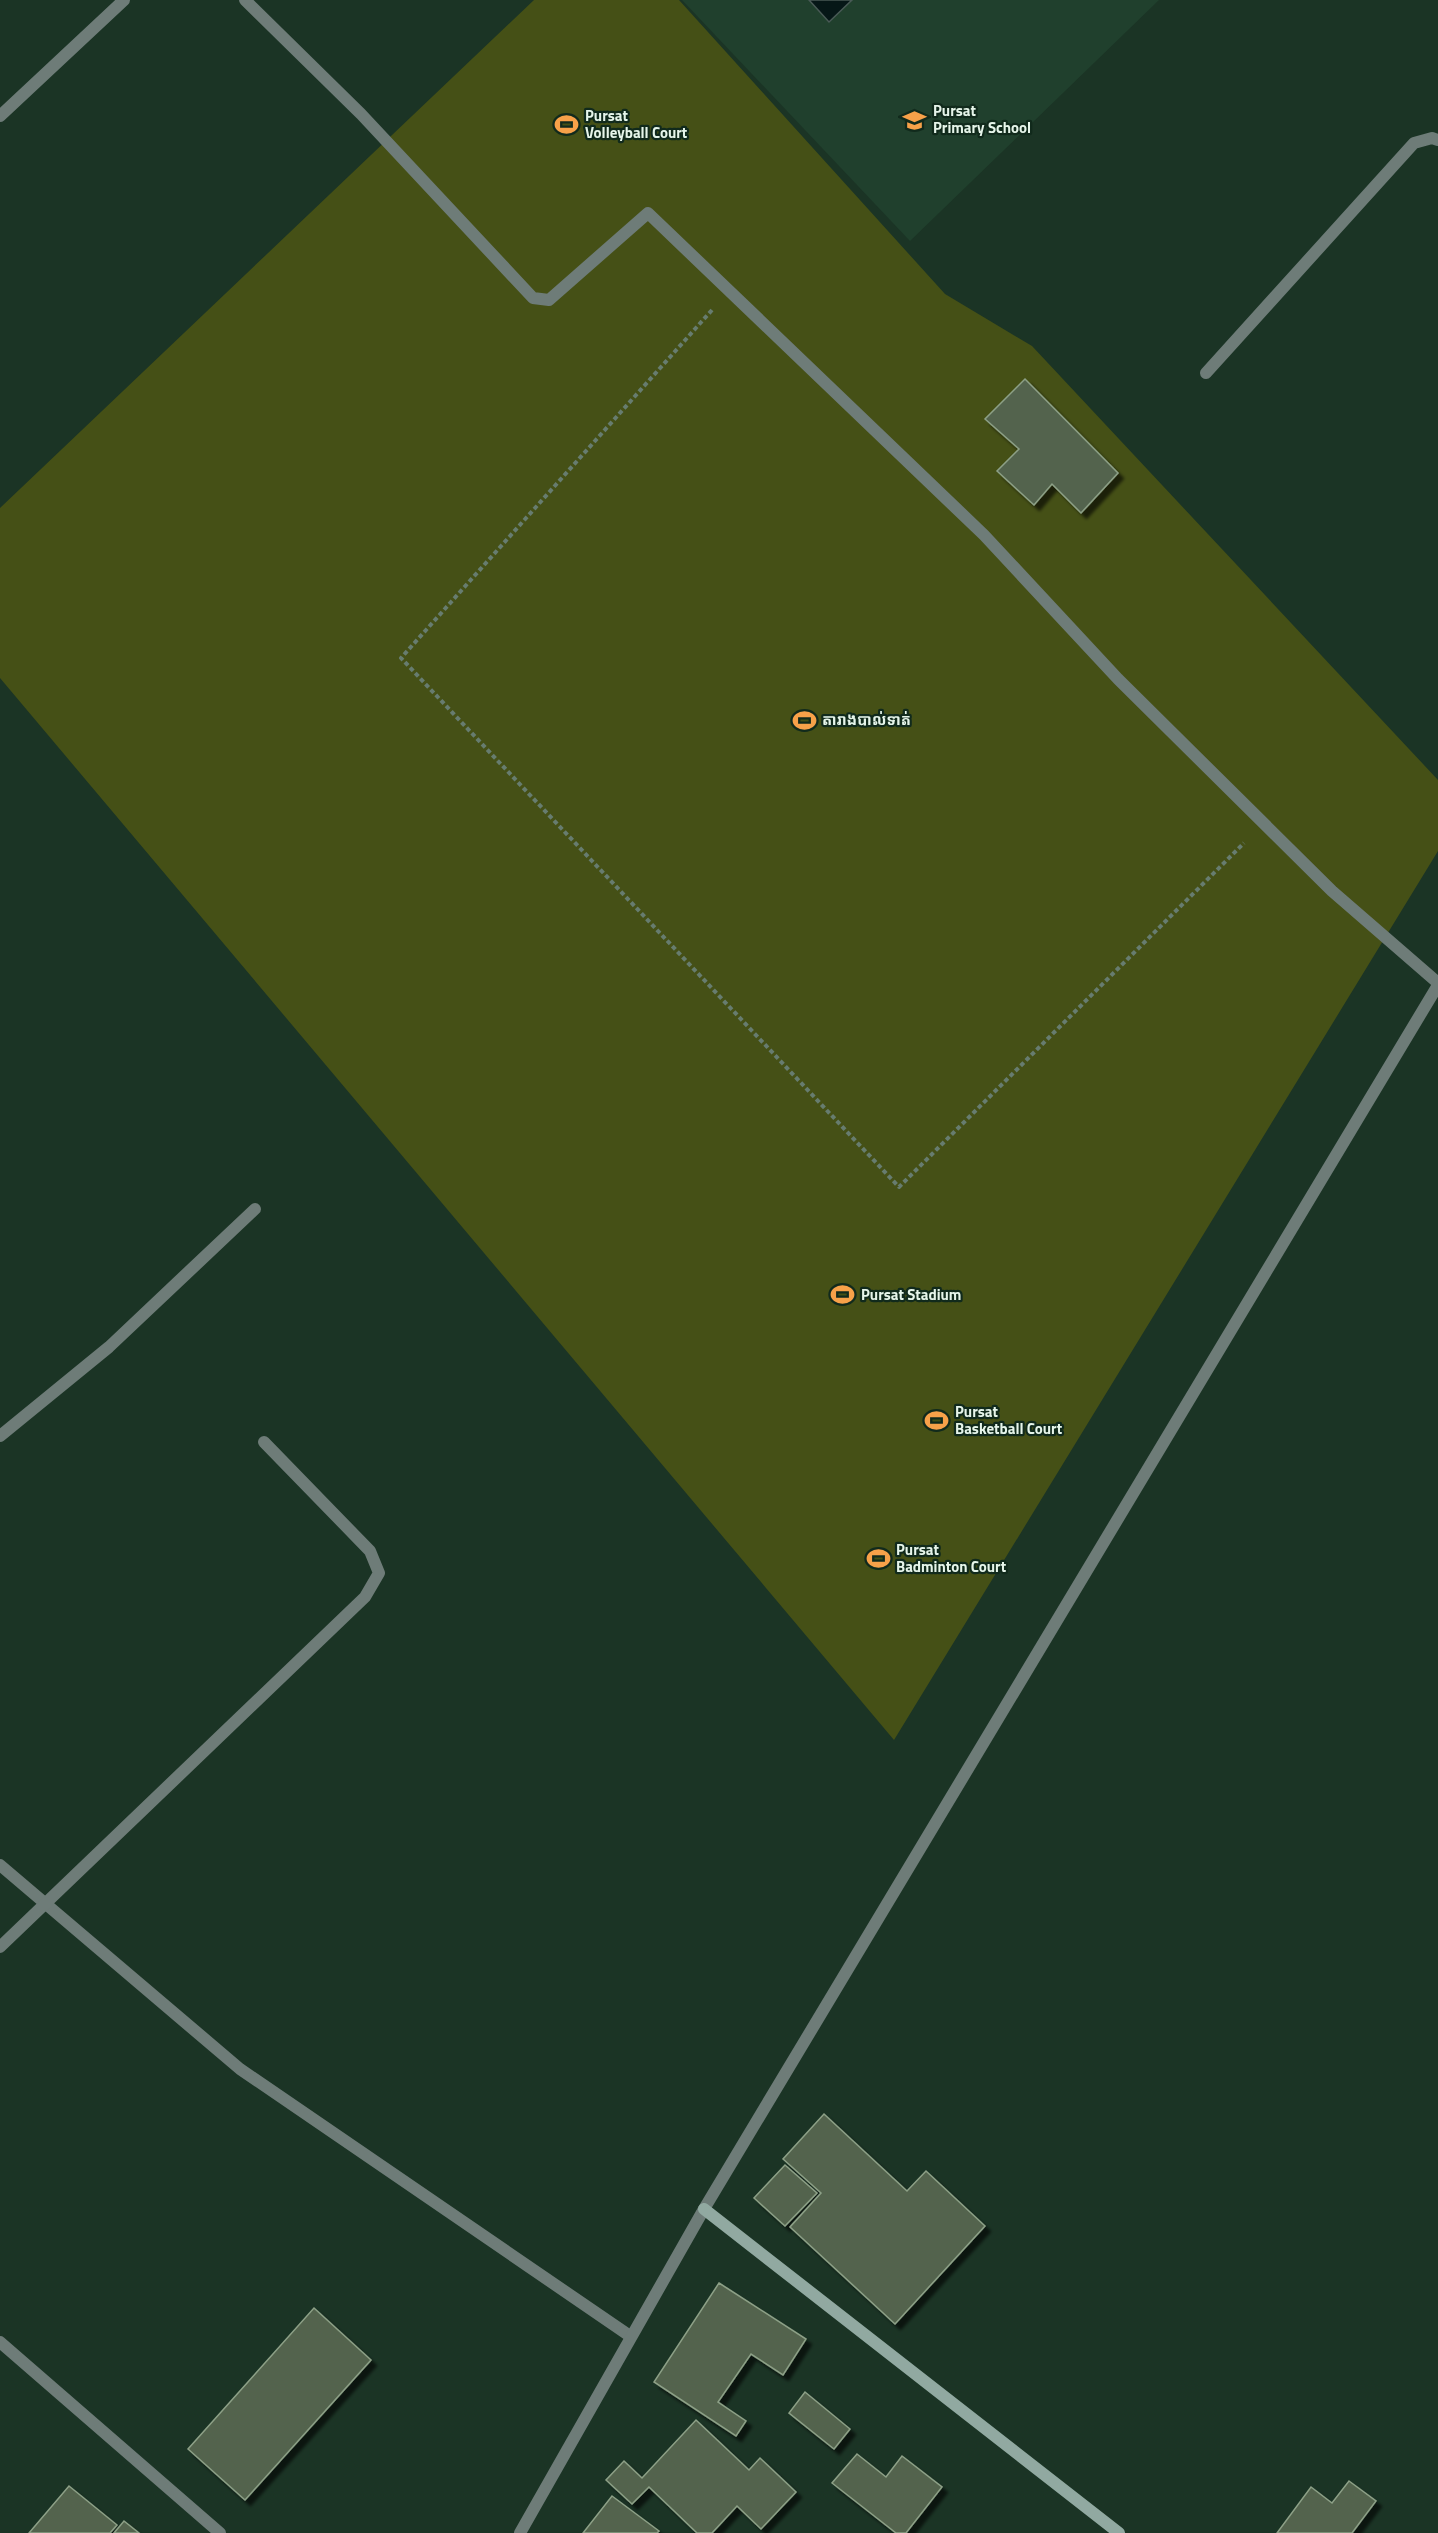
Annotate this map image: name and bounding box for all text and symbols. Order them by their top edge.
place label: Pursat Primary School [933,99,1031,139]
place label: Pursat Volleyball Court [585,104,688,144]
school or university icon: Pursat Primary School [902,107,928,133]
sports icon: Pursat Volleyball Court [554,112,580,138]
sports icon: តារាងបាល់ទាត់ [791,707,817,733]
place label: តារាងបាល់ទាត់ [822,708,911,731]
sports icon: Pursat Stadium [830,1282,856,1308]
place label: Pursat Stadium [861,1283,961,1306]
place label: Pursat Basketball Court [955,1400,1063,1440]
sports icon: Pursat Basketball Court [924,1408,950,1434]
place label: Pursat Badminton Court [896,1538,1007,1578]
sports icon: Pursat Badminton Court [865,1546,891,1572]

